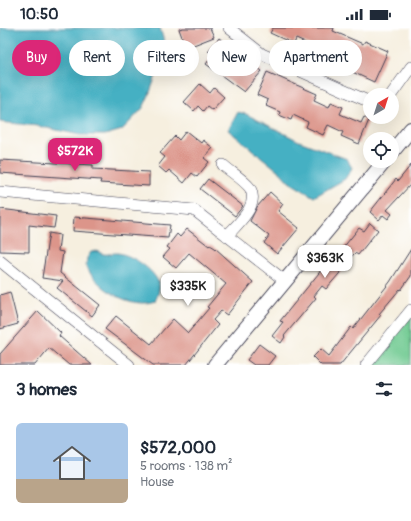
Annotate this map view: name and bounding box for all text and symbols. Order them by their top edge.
text: 10:50 [20,5,59,24]
chip: Buy [12,40,61,76]
chip: Rent [69,40,125,76]
chip: Filters [133,40,199,76]
chip: New [207,40,261,76]
chip: Apartment [269,40,362,76]
north arrow [363,88,399,124]
map controls [363,88,399,168]
button: locate [363,132,399,168]
pin: $572K [47,138,103,172]
text: $572K [57,143,93,159]
pin: $363K [297,245,353,279]
text: $363K [307,250,343,266]
pin: $335K [160,273,216,307]
text: $335K [170,278,206,294]
icon: filters [373,378,395,400]
text: 3 homes [16,379,77,400]
text: $572,000 [140,437,216,458]
icon: home [48,439,96,487]
text: 5 rooms · 138 m² [140,458,233,474]
text: House [140,474,174,490]

